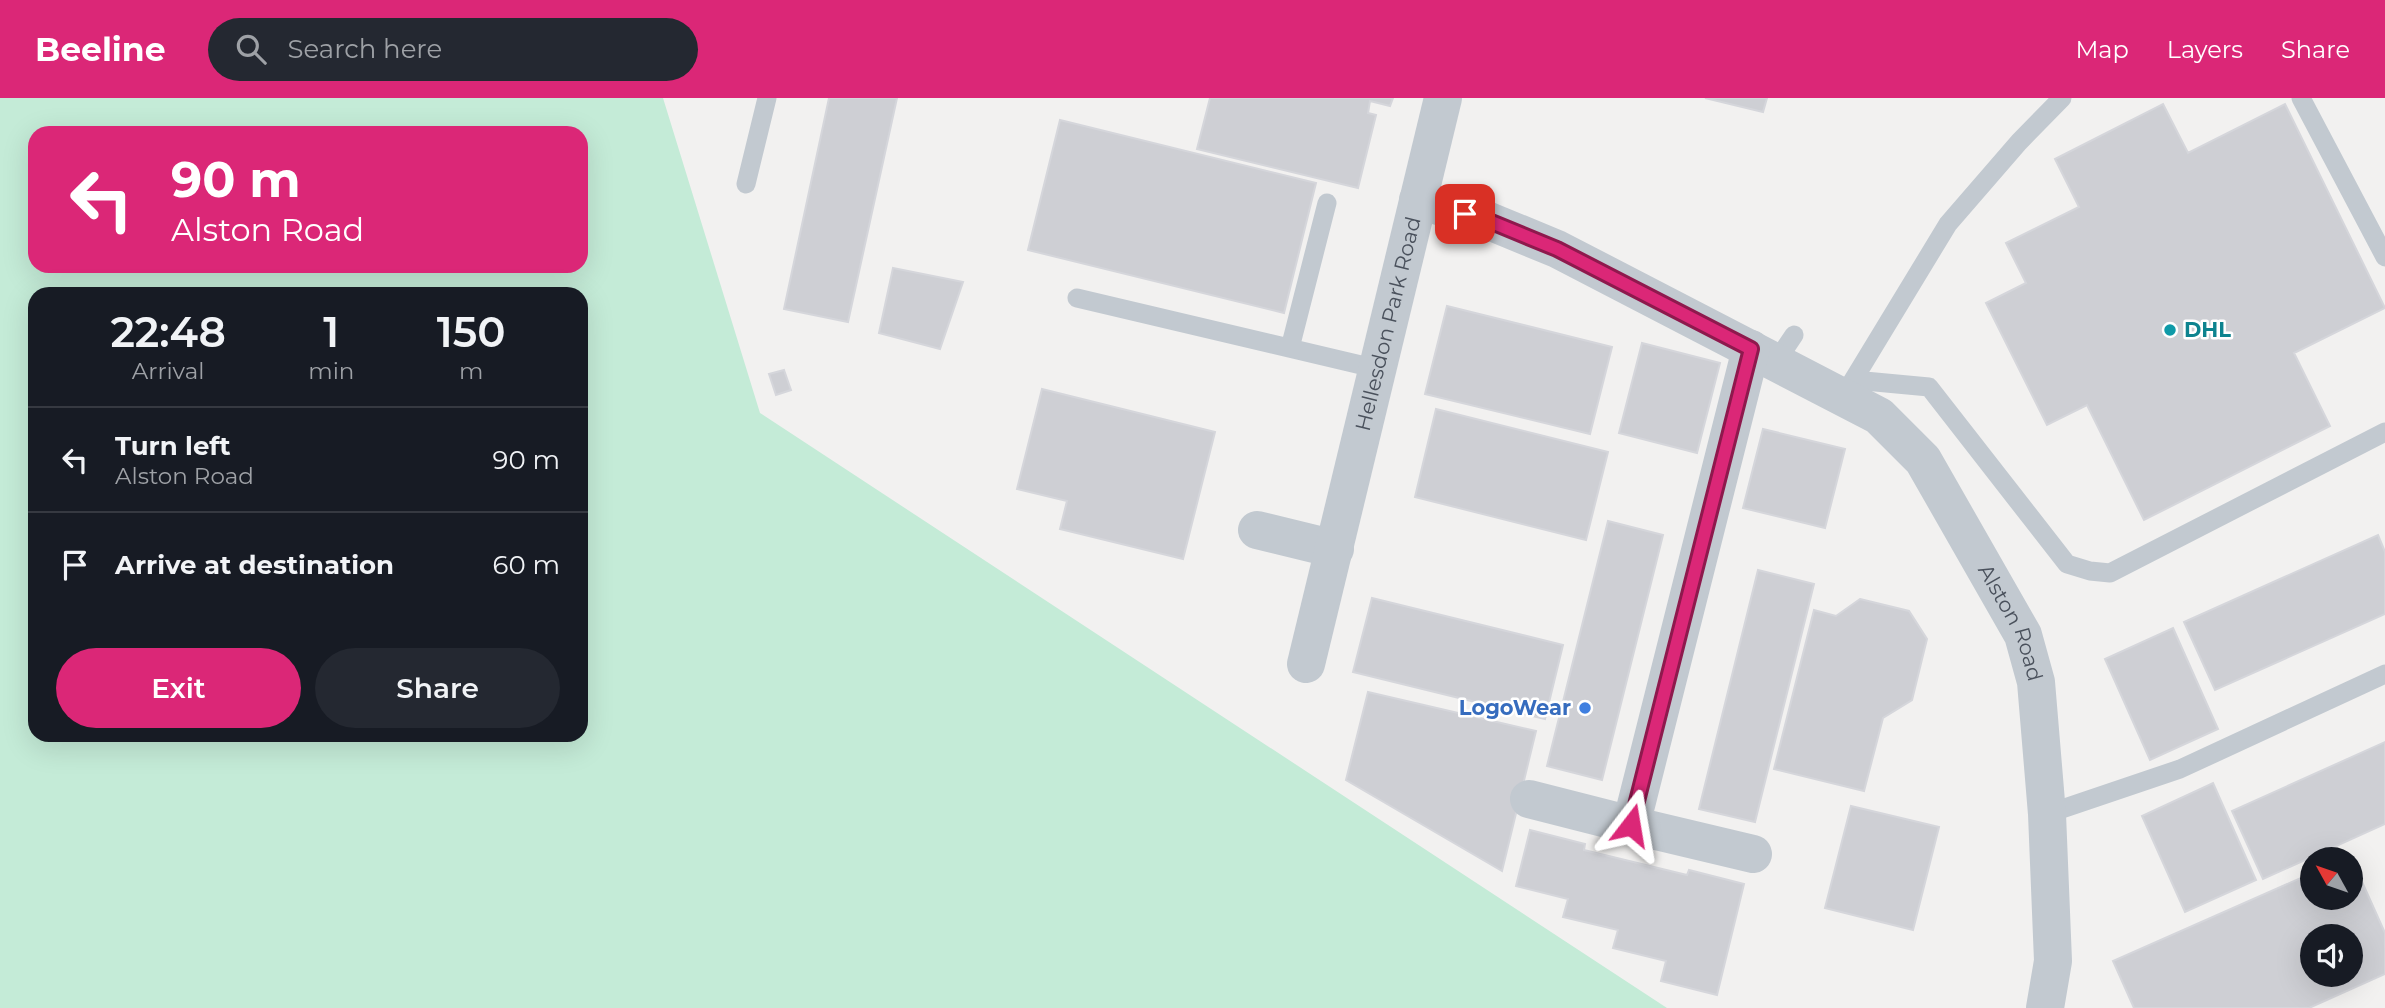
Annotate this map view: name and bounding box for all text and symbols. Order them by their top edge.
search box [208,18,698,81]
text: Beeline [35,29,166,69]
icon: search [232,30,270,68]
text: Search here [288,33,442,65]
text: Map [2075,35,2129,64]
text: Layers [2167,35,2243,64]
text: Share [2281,35,2350,64]
text: 90 m [171,150,301,209]
icon: left [56,154,147,245]
pin [1435,184,1495,244]
icon: arrive [1446,195,1484,233]
text: Alston Road [171,210,364,249]
street label: Hellesdon Park Road [1350,214,1426,433]
text: 22:48 [110,306,226,358]
text: 1 [323,306,339,358]
text: 150 [437,306,506,358]
place label: DHL [2184,317,2231,342]
marker: DHL [2162,322,2178,338]
text: Arrival [132,357,204,385]
text: min [308,357,354,385]
text: m [459,357,483,385]
text: Turn left [115,430,231,462]
icon: left [56,441,94,479]
text: 90 m [493,444,560,476]
text: Alston Road [115,462,254,490]
icon: arrive [56,546,94,584]
text: Arrive at destination [115,549,394,581]
text: 60 m [493,549,560,581]
street label: Alston Road [1973,559,2048,684]
button: Exit [56,648,301,728]
button: Share [315,648,560,728]
place label: LogoWear [1459,695,1571,720]
marker: LogoWear [1577,700,1593,716]
position arrow [1594,788,1668,862]
north arrow [2300,847,2362,910]
map controls [2300,847,2363,987]
button: sound [2300,924,2363,987]

